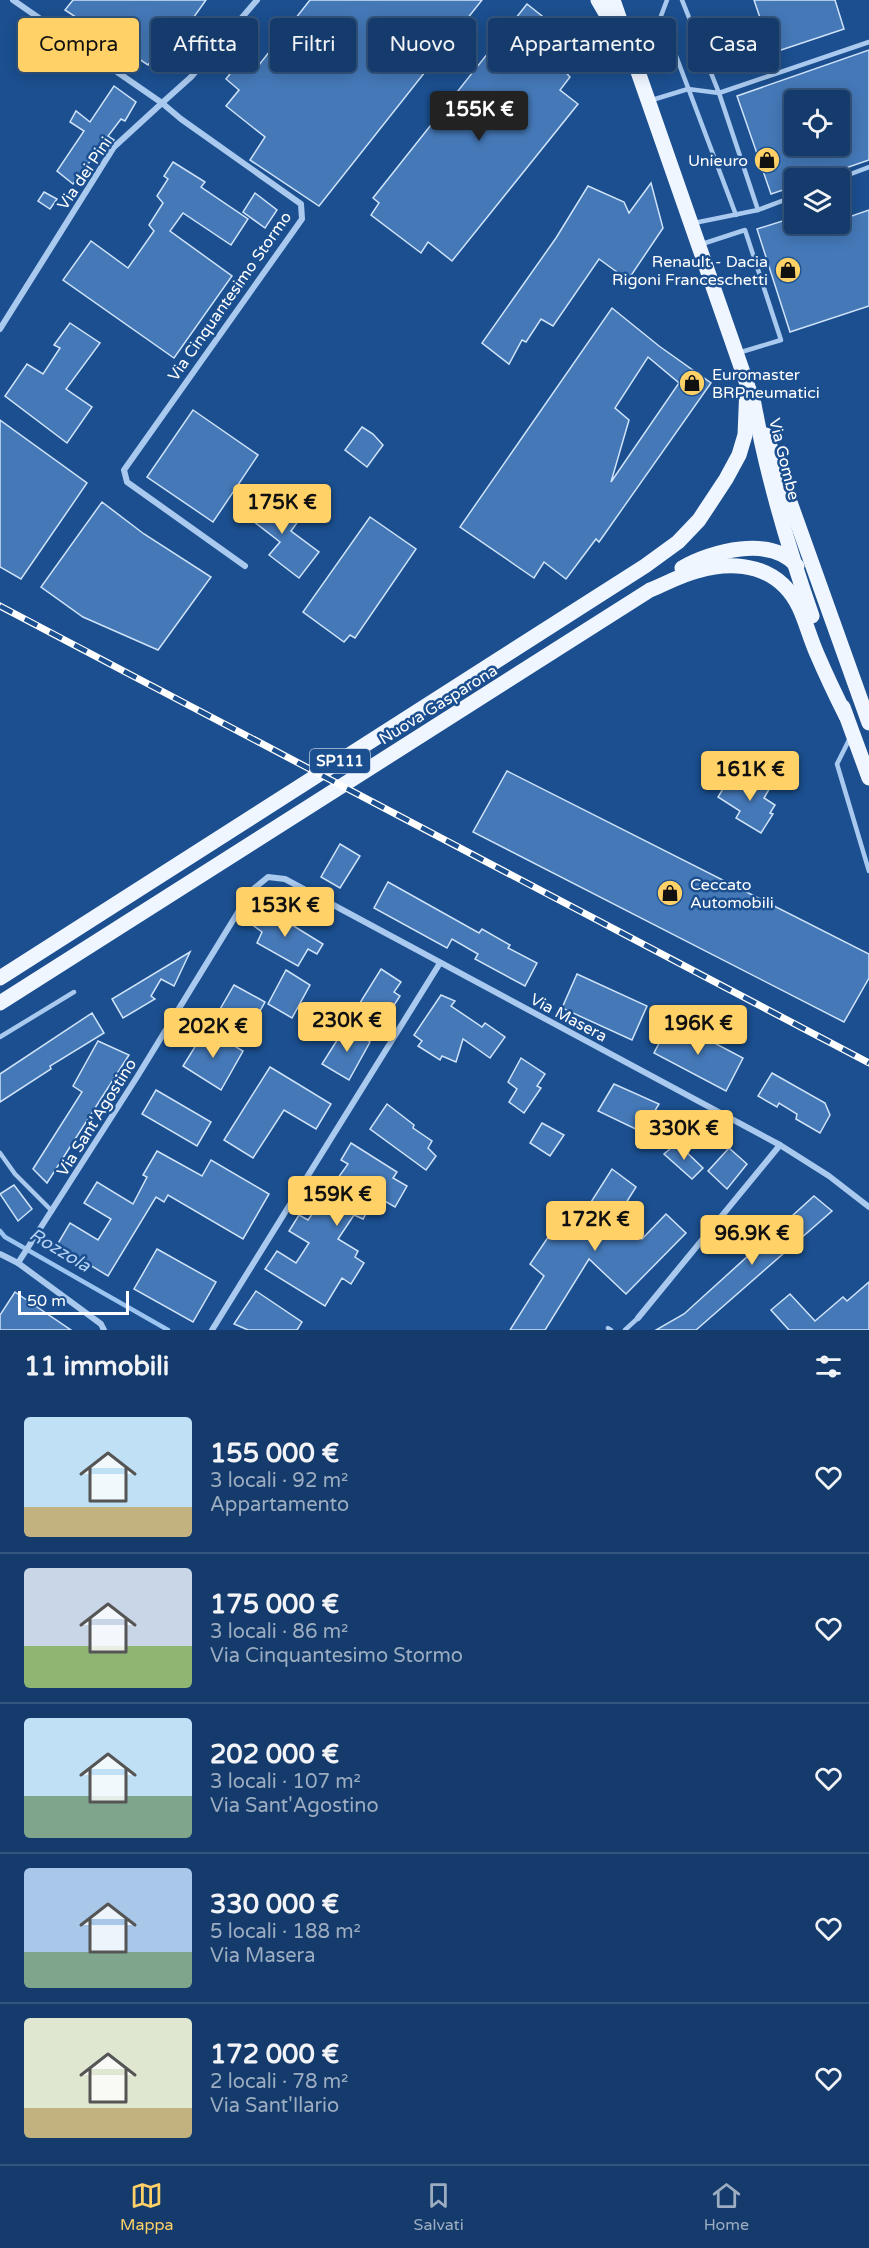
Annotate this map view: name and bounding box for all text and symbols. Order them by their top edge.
chip: Compra [18,18,139,72]
chip: Affitta [151,18,258,72]
chip: Filtri [270,18,356,72]
chip: Nuovo [368,18,476,72]
chip: Appartamento [488,18,676,72]
chip: Casa [688,18,779,72]
map controls [784,90,850,234]
button: locate [784,90,850,156]
pin: 155K € [430,91,528,142]
text: 155K € [444,98,514,122]
street label: Via dei Pini [53,133,117,214]
shop icon: Unieuro [752,145,782,175]
place label: Unieuro [688,151,748,171]
button: layers [784,168,850,234]
street label: Via Cinquantesimo Stormo [164,208,296,385]
place label: Renault - Dacia Rigoni Franceschetti [612,252,768,290]
shop icon: Renault - Dacia Rigoni Franceschetti [773,255,803,285]
place label: Euromaster BRPneumatici [712,365,820,403]
shop icon: Euromaster BRPneumatici [677,368,707,398]
street label: Via Gombe [764,416,804,502]
pin: 175K € [233,484,331,535]
text: 175K € [247,491,317,515]
street label: Nuova Gasparona [376,660,501,749]
road number: SP111 [310,749,370,773]
pin: 161K € [701,751,799,802]
text: 161K € [715,758,785,782]
place label: Ceccato Automobili [690,875,774,913]
shop icon: Ceccato Automobili [655,878,685,908]
pin: 153K € [236,887,334,938]
text: 153K € [250,894,320,918]
street label: Via Masera [527,989,610,1047]
pin: 230K € [298,1002,396,1053]
pin: 196K € [649,1005,747,1056]
pin: 202K € [164,1008,262,1059]
text: 230K € [312,1009,382,1033]
text: 196K € [663,1012,733,1036]
text: 202K € [178,1015,248,1039]
street label: Via Sant'Agostino [53,1055,141,1180]
pin: 330K € [635,1110,733,1161]
text: 330K € [649,1117,719,1141]
pin: 159K € [288,1176,386,1227]
text: 159K € [302,1183,372,1207]
pin: 172K € [546,1201,644,1252]
text: 172K € [560,1208,630,1232]
pin: 96.9K € [697,1215,807,1266]
text: 96.9K € [714,1222,790,1246]
water label: Rozzola [26,1223,95,1277]
scale bar [18,1288,129,1316]
text: 50 m [27,1291,66,1311]
icon: filters [812,1350,845,1383]
text: 11 immobili [24,1351,169,1382]
text: 155 000 € [210,1438,339,1469]
icon: home [72,1441,144,1513]
icon: heart [812,1461,845,1494]
text: 3 locali · 92 m² [210,1469,348,1493]
text: Appartamento [210,1493,349,1517]
text: 175 000 € [210,1589,339,1620]
icon: home [72,1592,144,1664]
icon: heart [812,1612,845,1645]
text: 3 locali · 86 m² [210,1620,348,1644]
text: Via Cinquantesimo Stormo [210,1644,463,1668]
text: 202 000 € [210,1739,339,1770]
icon: home [72,1742,144,1814]
icon: heart [812,1762,845,1795]
text: 3 locali · 107 m² [210,1770,361,1794]
text: Via Sant'Agostino [210,1794,379,1818]
text: 330 000 € [210,1889,339,1920]
icon: home [72,1892,144,1964]
icon: heart [812,1912,845,1945]
text: 5 locali · 188 m² [210,1920,361,1944]
text: Via Masera [210,1944,315,1968]
text: 172 000 € [210,2039,339,2070]
icon: home [72,2042,144,2114]
icon: heart [812,2062,845,2095]
text: 2 locali · 78 m² [210,2070,348,2094]
text: Via Sant'Ilario [210,2094,339,2118]
tab: Mappa [120,2179,174,2235]
tab: Salvati [414,2179,464,2235]
tab: Home [704,2179,749,2235]

